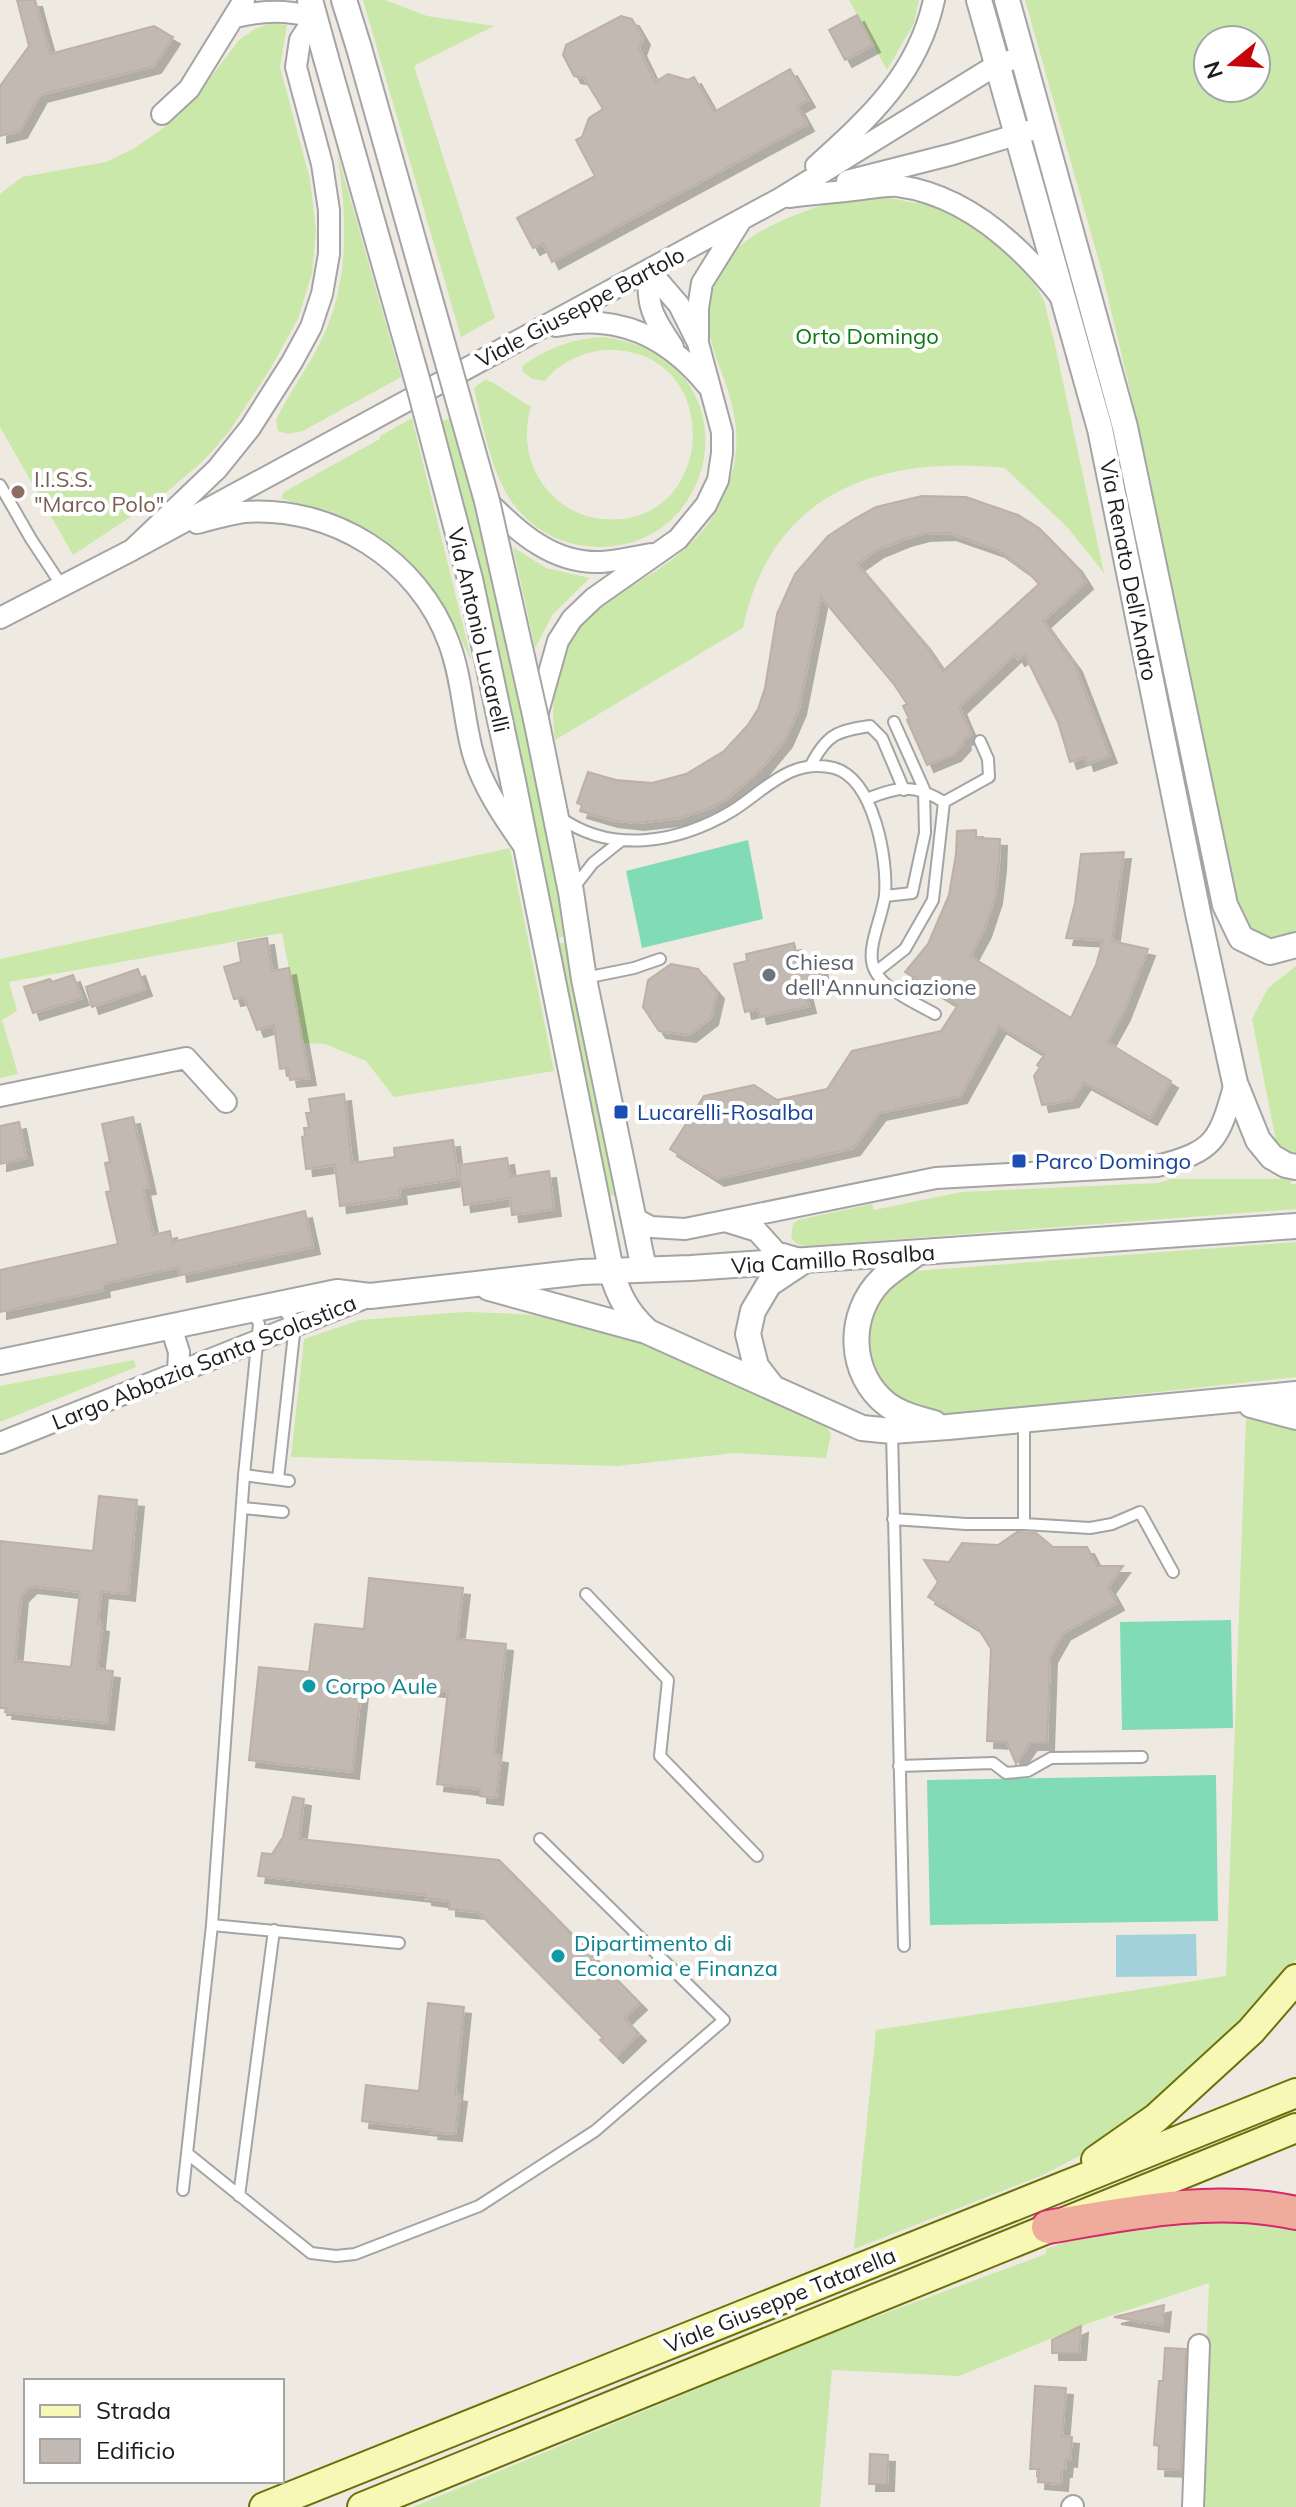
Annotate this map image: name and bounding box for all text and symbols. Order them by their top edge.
north arrow [1192,24,1272,104]
text: N [1197,58,1229,82]
street label: Viale Giuseppe Bartolo [471,240,689,374]
park label: Orto Domingo [795,322,939,350]
street label: Via Renato Dell'Andro [1094,457,1164,683]
place label: I.I.S.S. "Marco Polo" [34,465,164,518]
marker: I.I.S.S. "Marco Polo" [9,483,27,501]
street label: Via Antonio Lucarelli [442,525,516,735]
place label: Chiesa dell'Annunciazione [785,948,976,1001]
marker: Chiesa dell'Annunciazione [760,966,778,984]
place label: Lucarelli-Rosalba [637,1098,814,1126]
marker: Lucarelli-Rosalba [612,1103,630,1121]
place label: Parco Domingo [1035,1147,1191,1175]
marker: Parco Domingo [1010,1152,1028,1170]
street label: Via Camillo Rosalba [730,1238,936,1280]
street label: Largo Abbazia Santa Scolastica [48,1288,360,1436]
place label: Corpo Aule [325,1672,437,1700]
marker: Corpo Aule [300,1677,318,1695]
place label: Dipartimento di Economia e Finanza [574,1929,778,1982]
marker: Dipartimento di Economia e Finanza [549,1947,567,1965]
street label: Viale Giuseppe Tatarella [660,2241,900,2359]
legend [24,2379,284,2483]
text: Strada [96,2395,171,2425]
text: Edificio [96,2435,175,2465]

